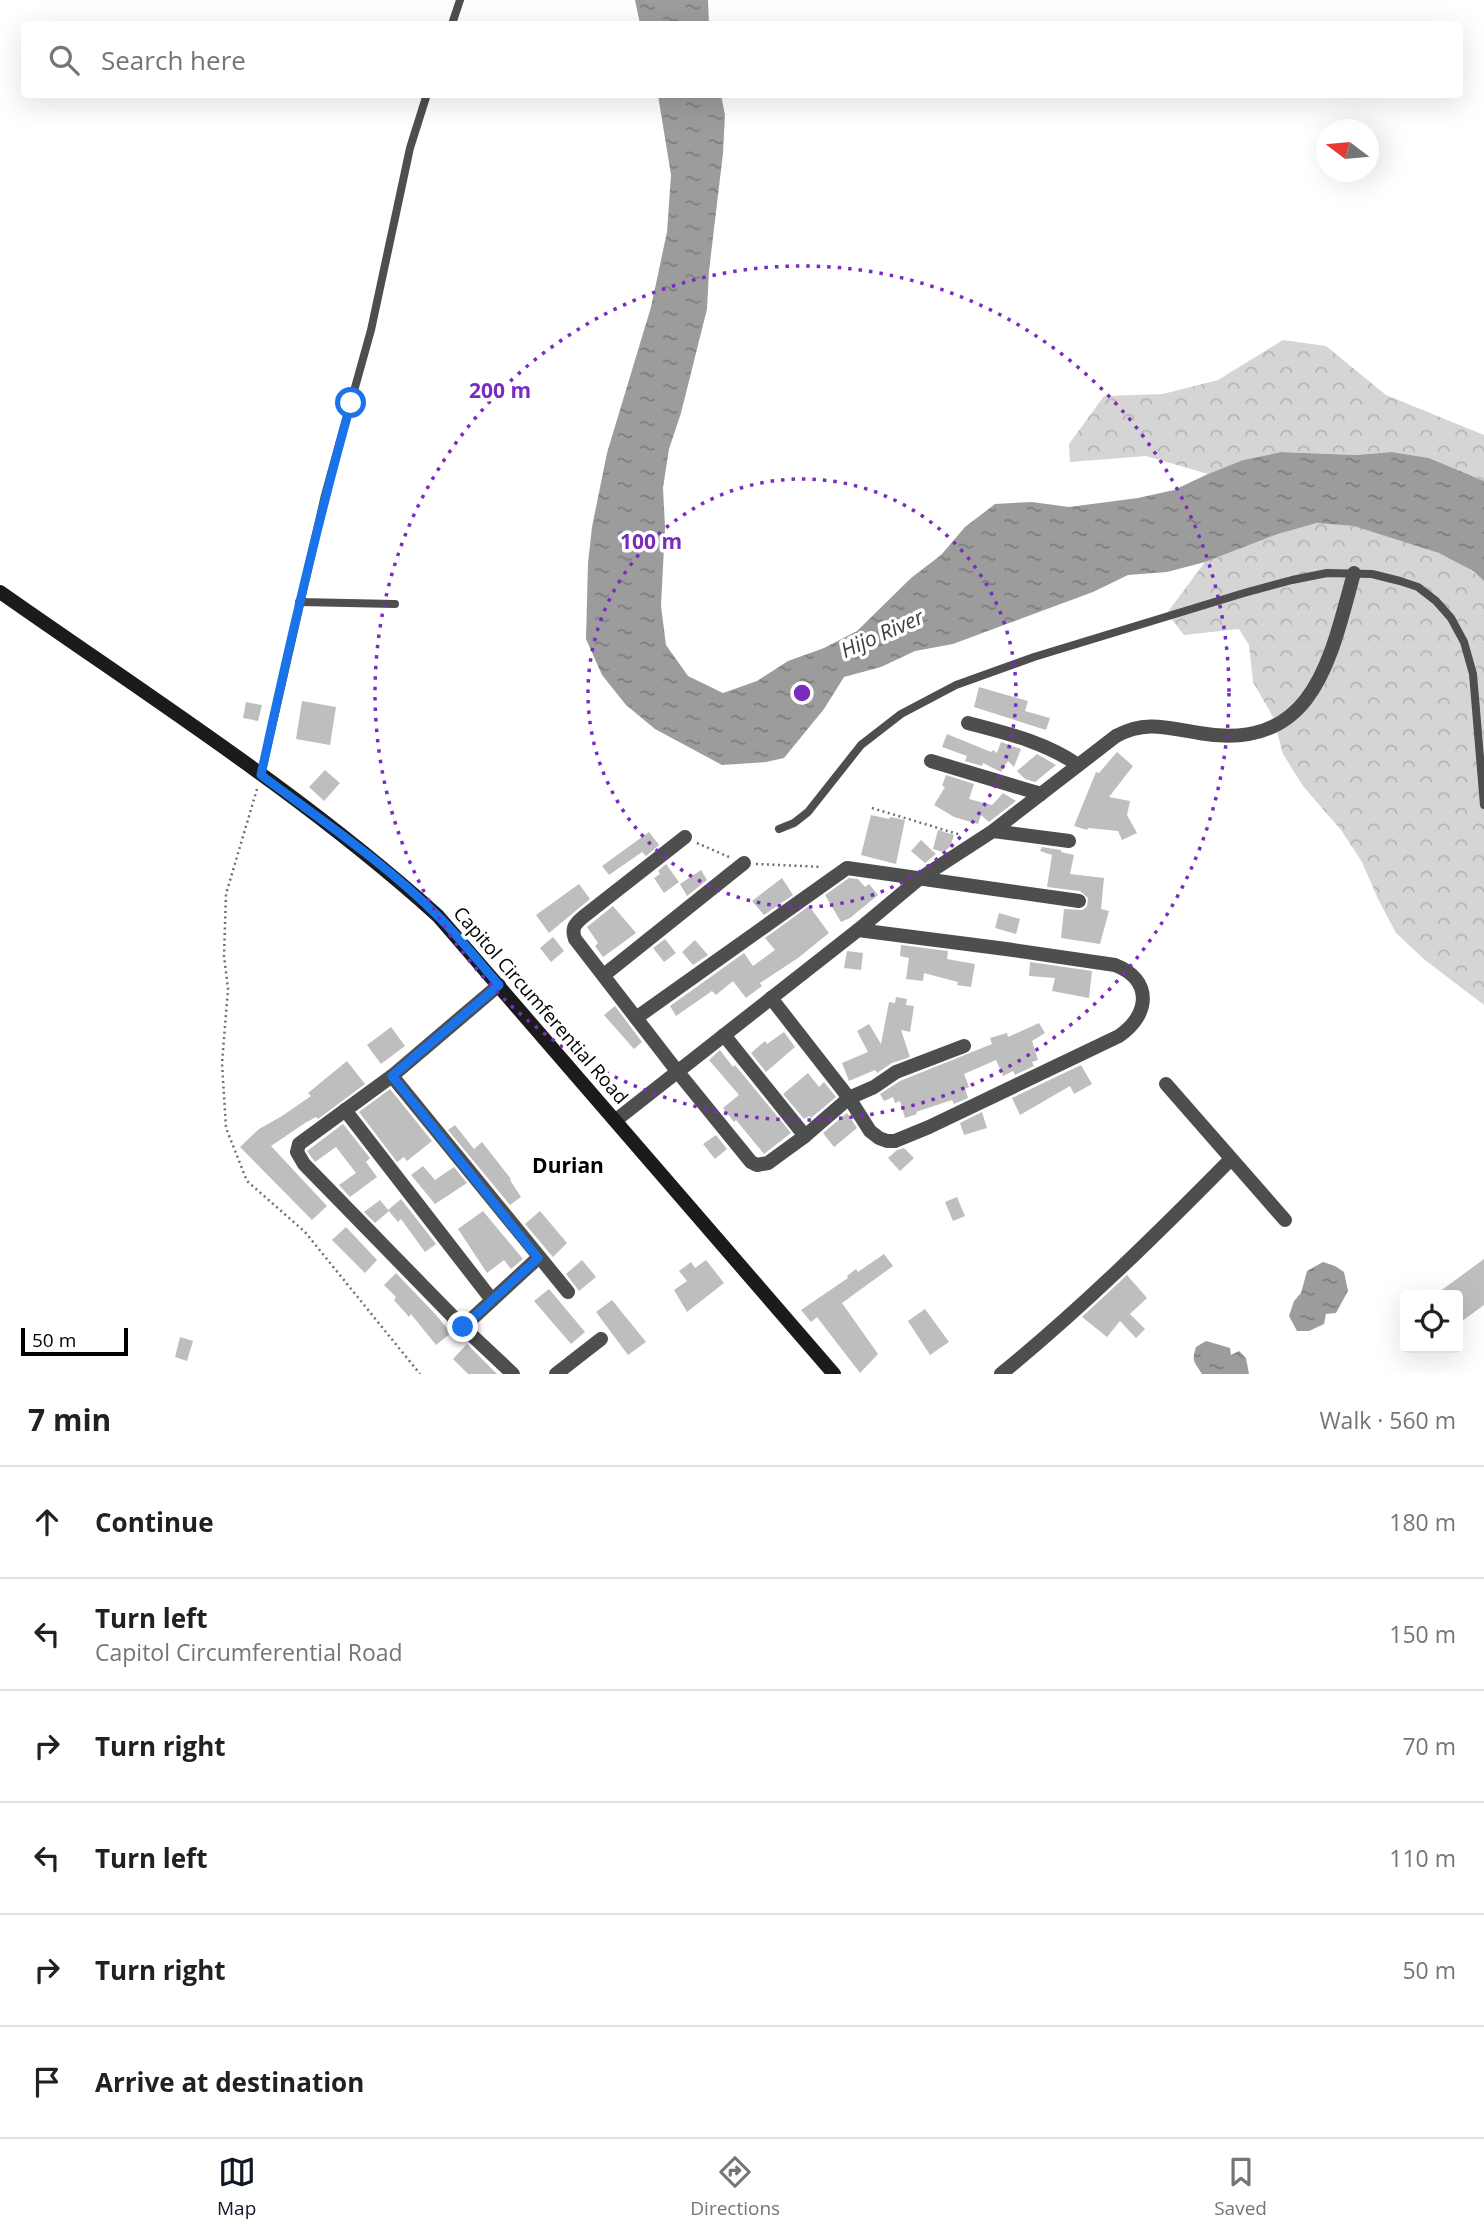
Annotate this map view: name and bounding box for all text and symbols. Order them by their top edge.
search box [21,21,1463,98]
icon: search [45,41,83,79]
text: Search here [101,42,246,78]
north arrow [1316,119,1379,182]
text: 200 m [469,376,531,404]
route start [335,387,366,418]
text: 100 m [620,527,682,555]
water label: Hijo River [836,602,928,664]
centre of rings [790,681,814,705]
street label: Capitol Circumferential Road [448,901,634,1109]
district label: Durian [532,1151,604,1179]
map controls [1400,1290,1463,1353]
button: locate [1400,1290,1463,1353]
route end [447,1311,478,1342]
scale bar [21,1325,128,1357]
text: 50 m [32,1327,76,1353]
text: 7 min [28,1399,111,1440]
text: Walk · 560 m [1319,1404,1456,1436]
icon: ahead [28,1503,66,1541]
text: Continue [95,1504,214,1540]
text: 180 m [1389,1506,1456,1538]
text: Turn left [95,1600,207,1636]
icon: left [28,1615,66,1653]
text: 150 m [1389,1618,1456,1650]
text: Capitol Circumferential Road [95,1636,403,1668]
icon: right [28,1727,66,1765]
text: Turn right [95,1728,226,1764]
text: 70 m [1402,1730,1456,1762]
icon: left [28,1839,66,1877]
text: Turn left [95,1840,207,1876]
text: 110 m [1389,1842,1456,1874]
icon: right [28,1951,66,1989]
text: Turn right [95,1952,226,1988]
text: 50 m [1402,1954,1456,1986]
icon: arrive [28,2063,66,2101]
text: Arrive at destination [95,2064,364,2100]
tab: Map [217,2153,256,2221]
tab: Directions [690,2153,780,2221]
tab: Saved [1214,2153,1267,2221]

